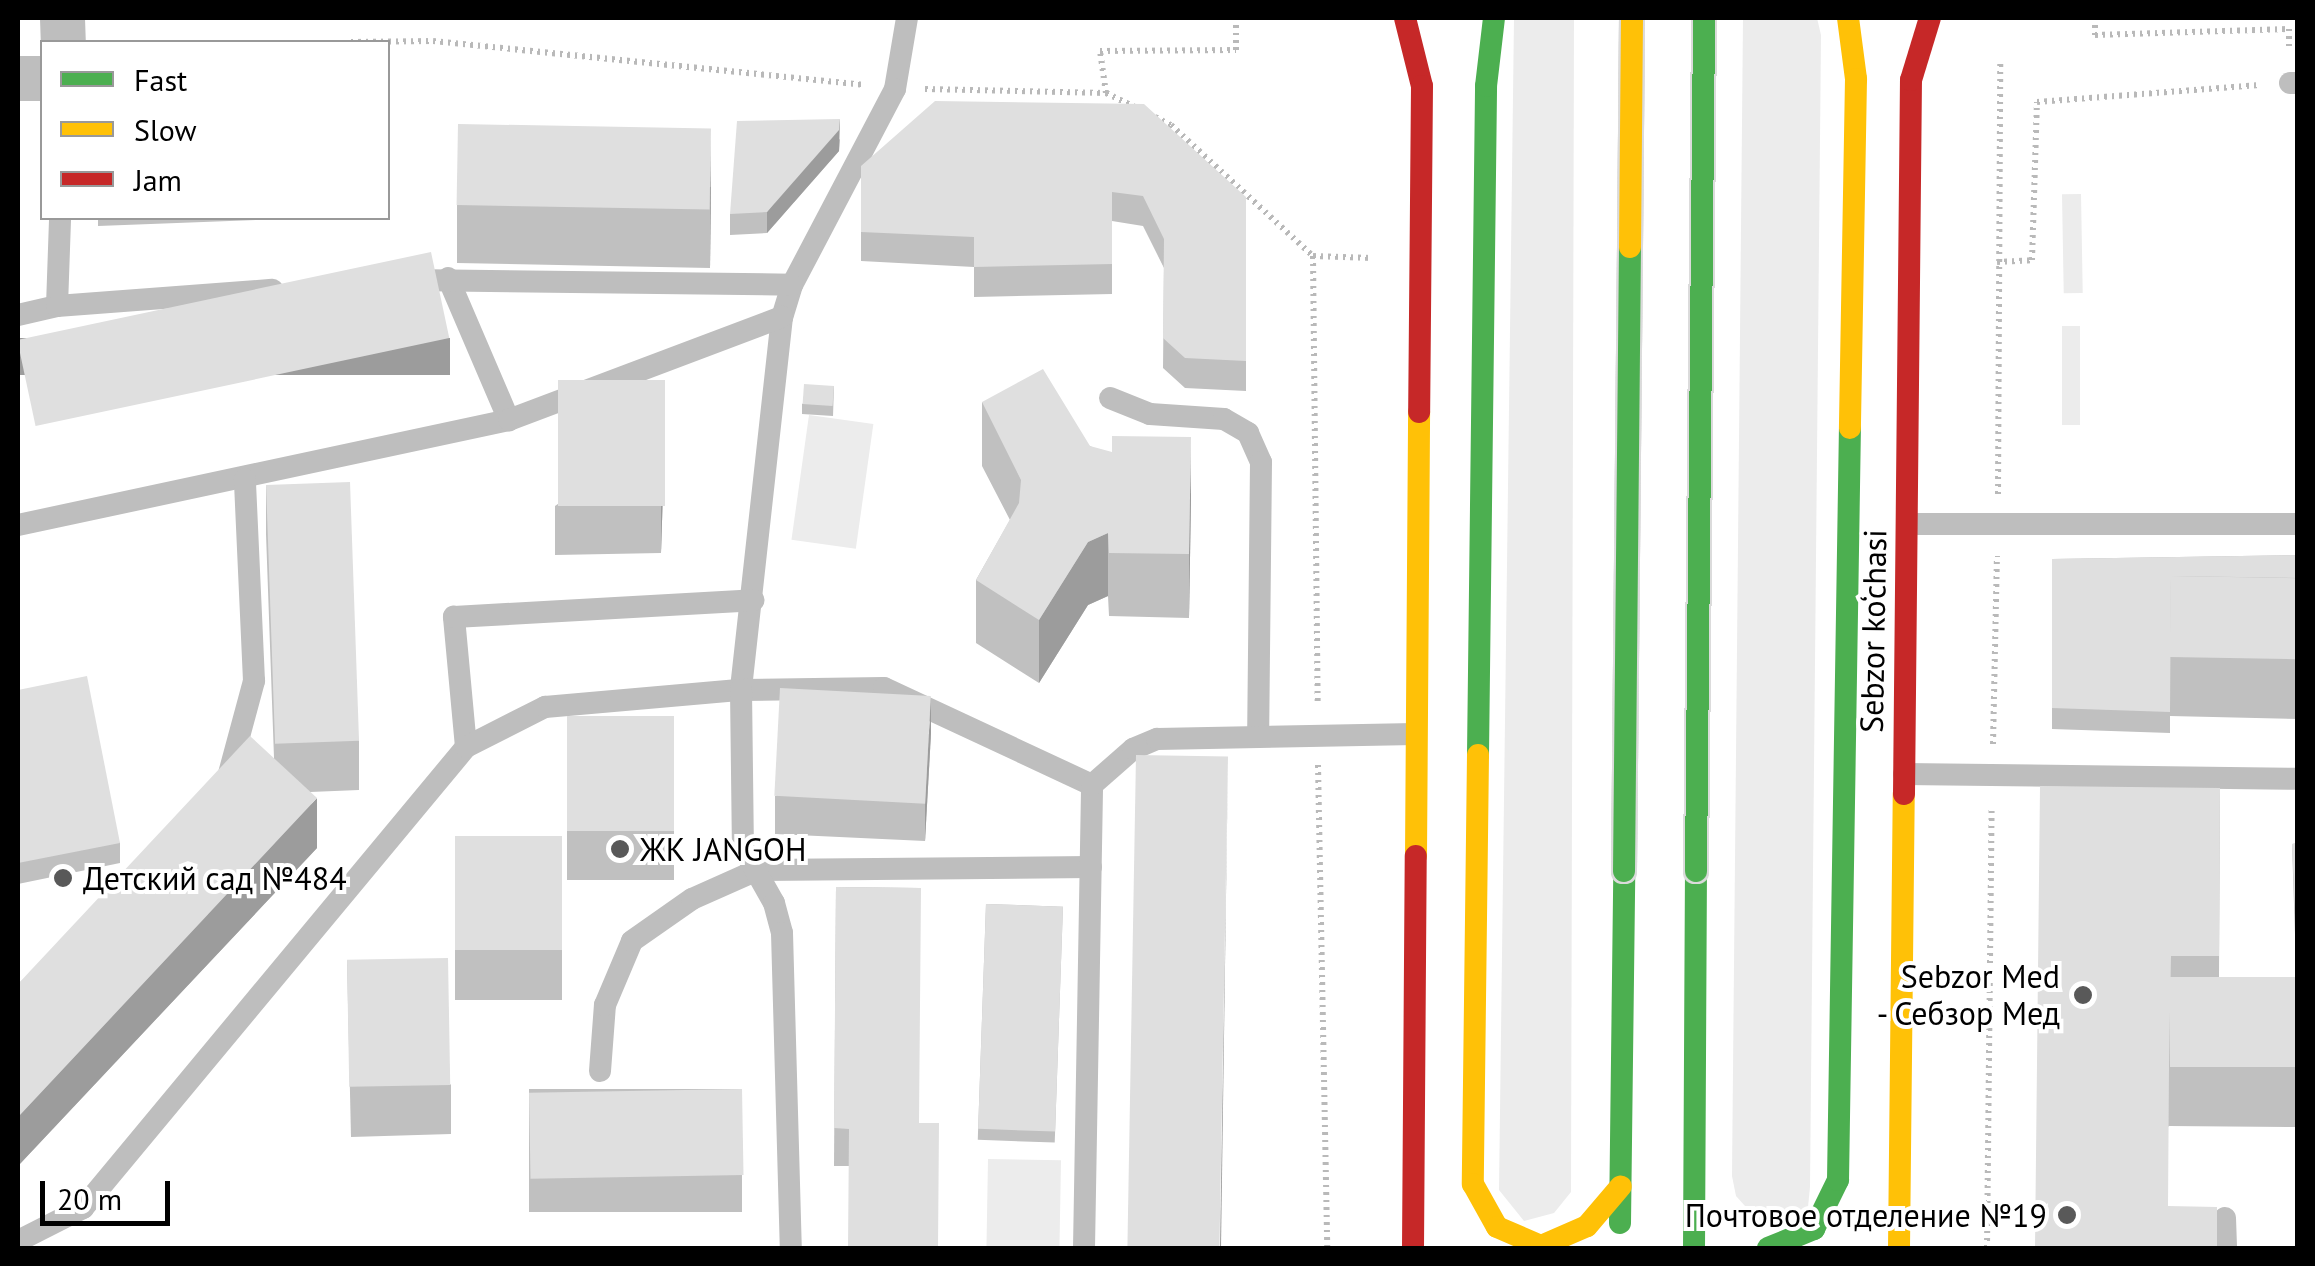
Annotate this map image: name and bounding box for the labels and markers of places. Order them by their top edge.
place label: ЖК JANGOH [640,830,806,868]
marker: ЖК JANGOH [609,838,631,860]
place label: Детский сад №484 [83,859,347,897]
marker: Детский сад №484 [52,867,74,889]
place label: Sebzor Med - Себзор Мед [1874,958,2060,1033]
marker: Sebzor Med - Себзор Мед [2070,982,2096,1008]
place label: Почтовое отделение №19 [1685,1196,2047,1234]
marker: Почтовое отделение №19 [2056,1204,2078,1226]

